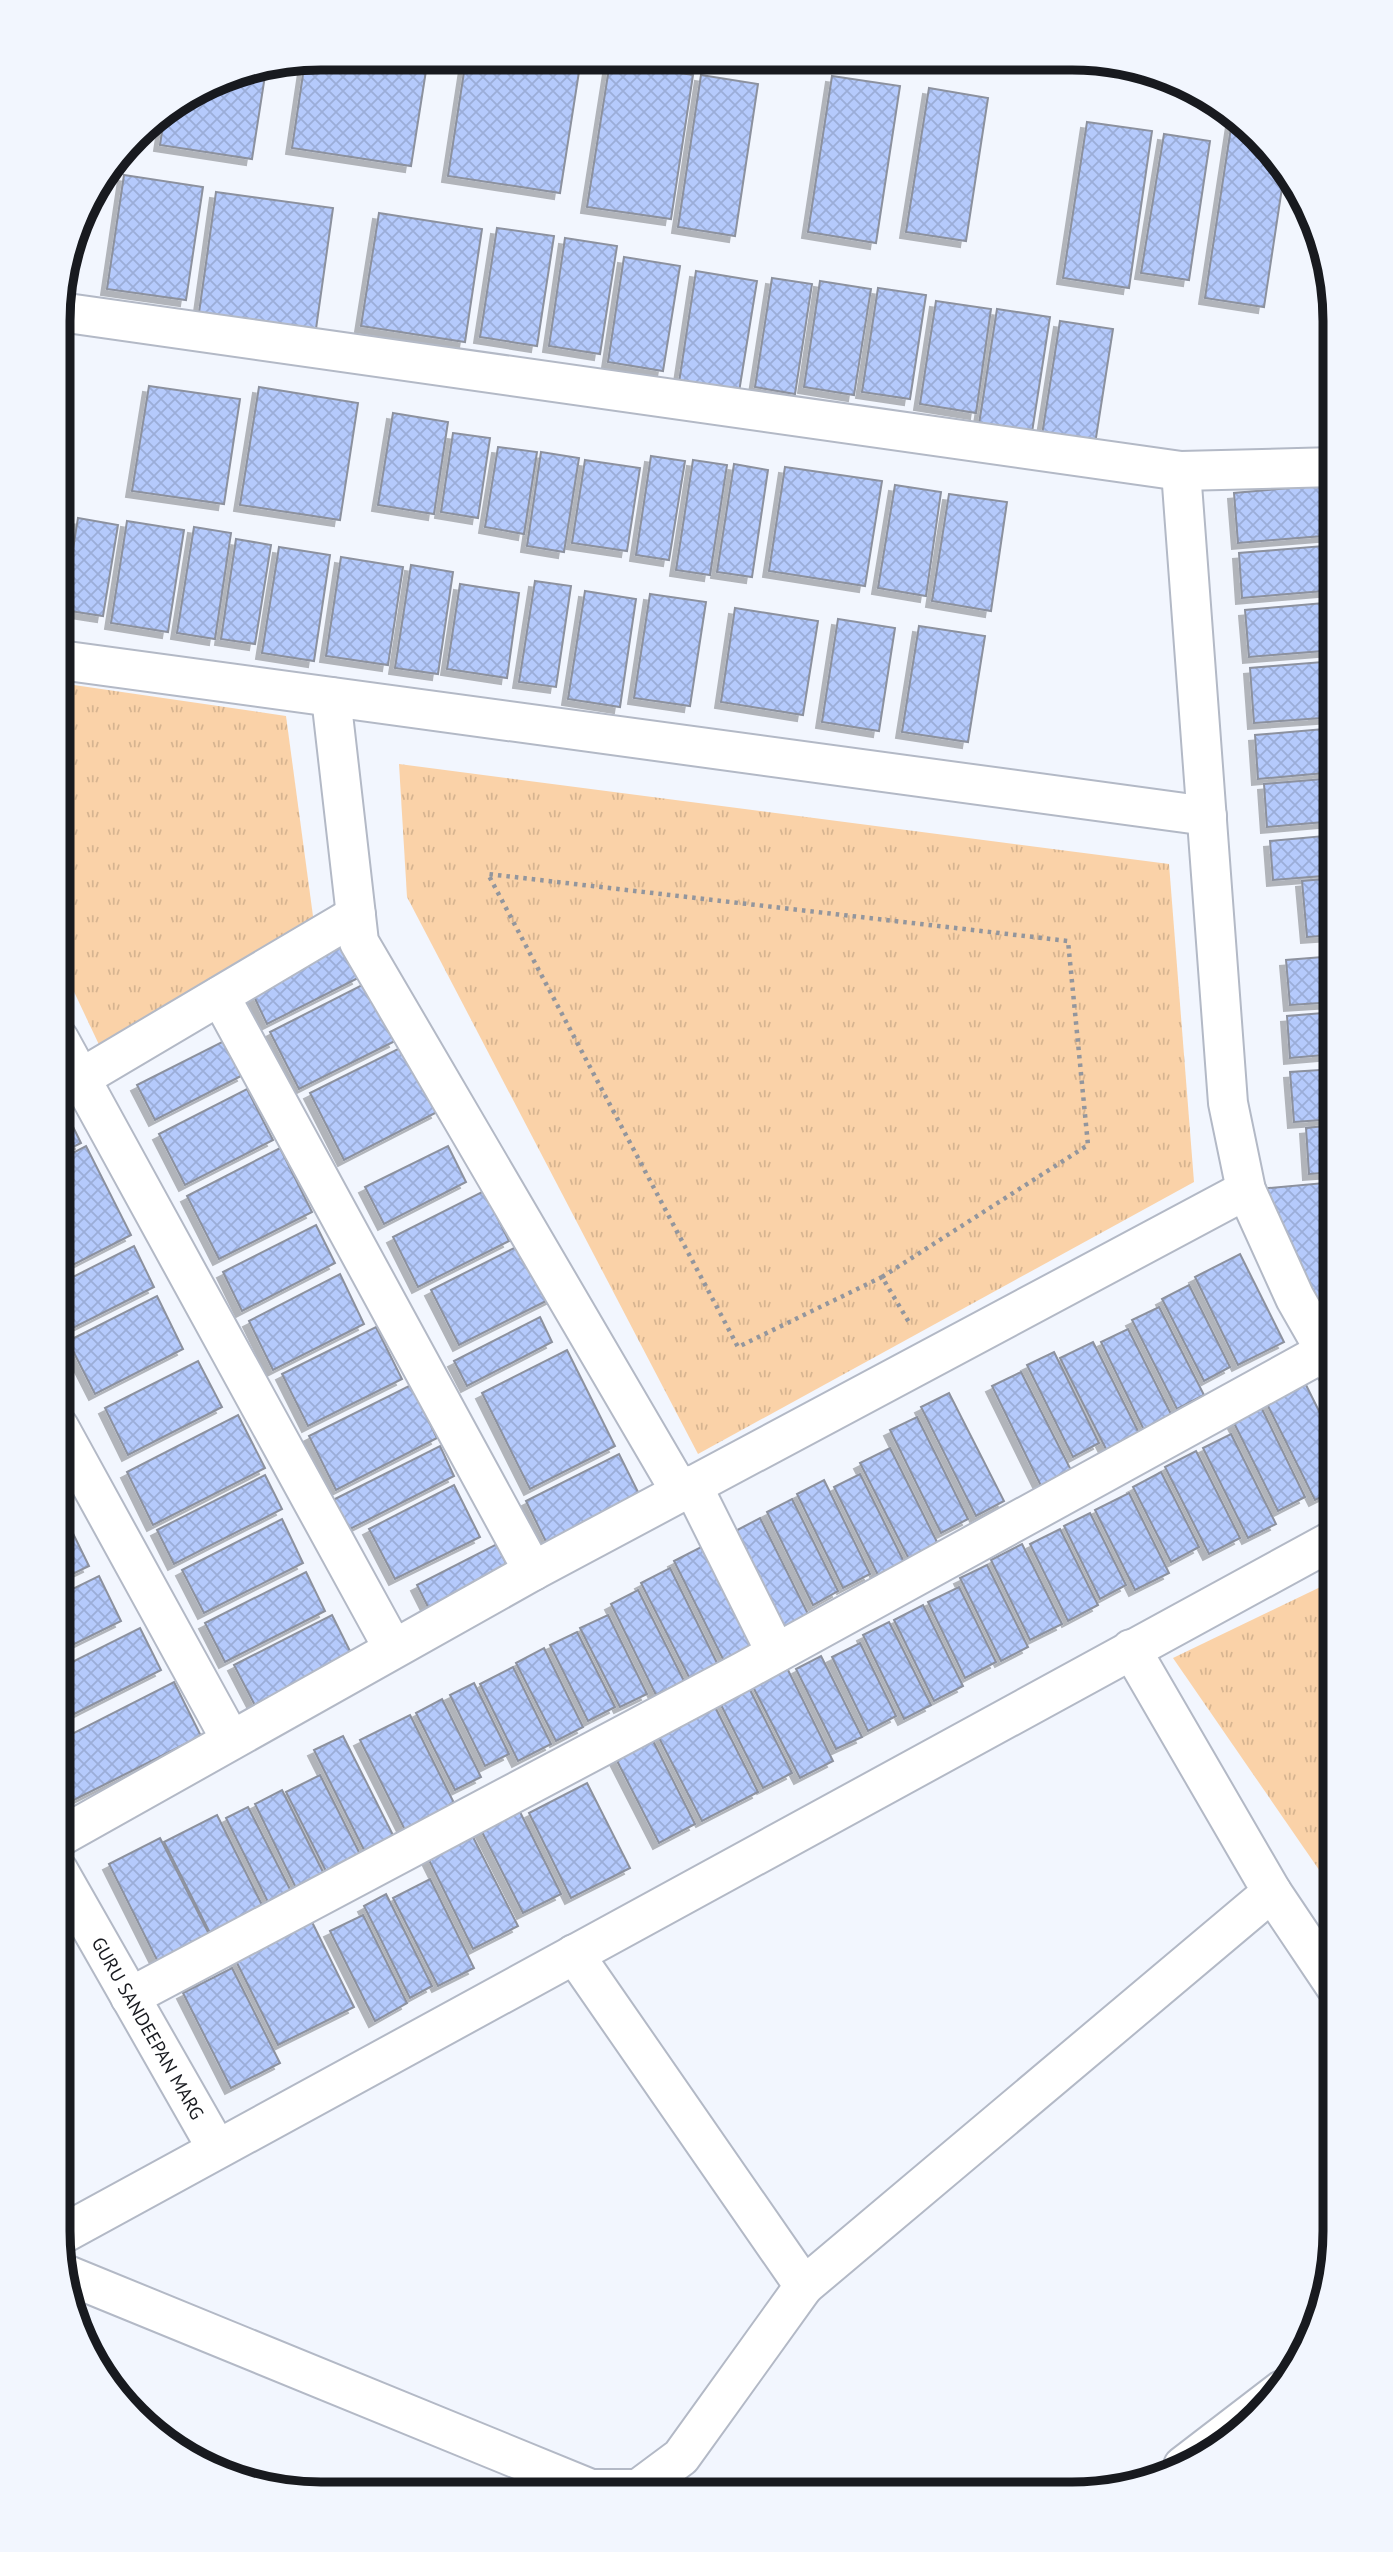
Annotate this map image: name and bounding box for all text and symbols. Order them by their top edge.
street label: GURU SANDEEPAN MARG [87,1933,210,2124]

